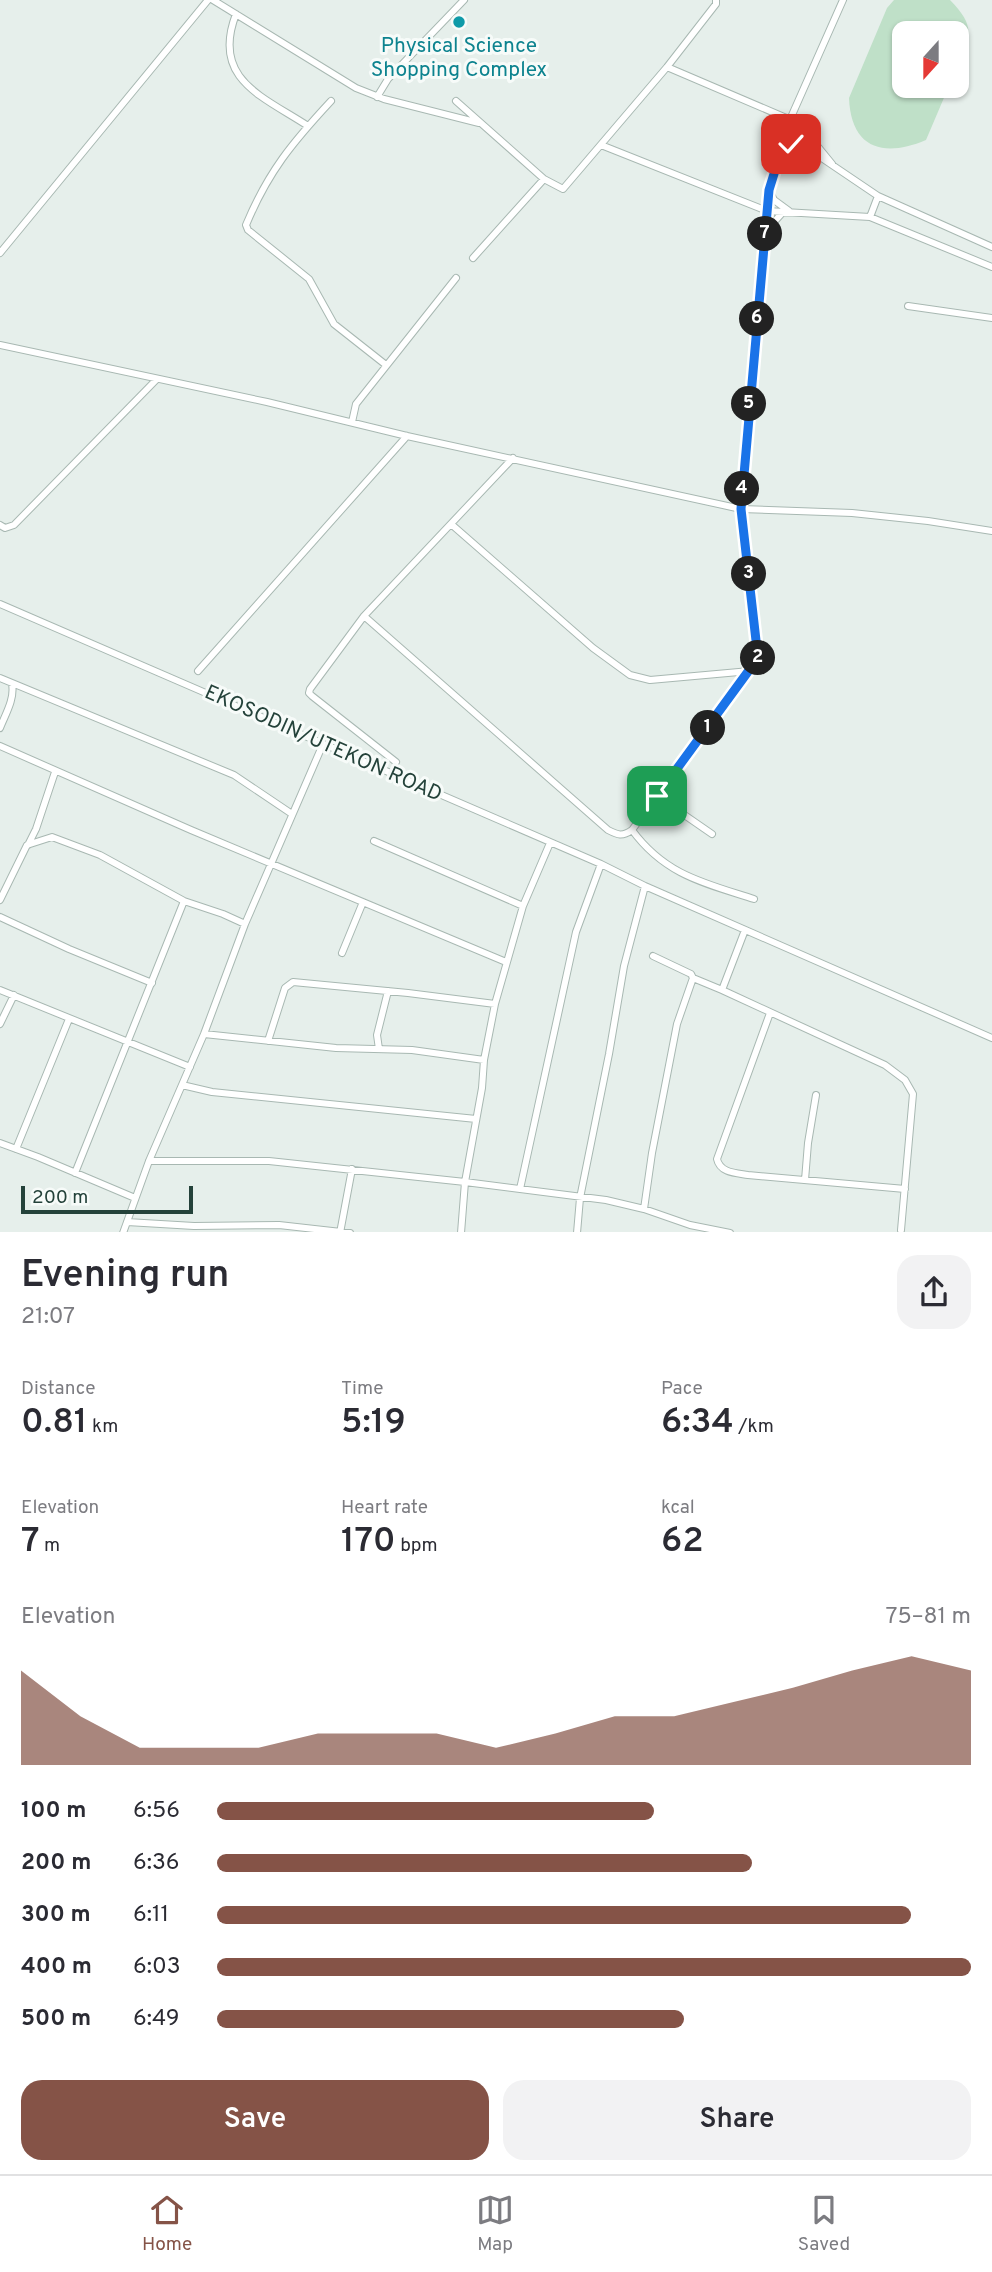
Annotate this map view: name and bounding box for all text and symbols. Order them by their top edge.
marker: Physical Science Shopping Complex [451,14,467,30]
north arrow [892,21,970,98]
map controls [892,21,969,98]
place label: Physical Science Shopping Complex [371,33,547,84]
pin [761,114,821,174]
icon: check [772,125,810,163]
pin: 7 [748,216,782,252]
text: 7 [759,221,770,245]
pin: 6 [740,302,774,336]
text: 6 [751,306,762,330]
pin: 5 [732,386,766,422]
text: 5 [743,391,754,415]
pin: 4 [724,472,760,506]
text: 4 [735,476,748,500]
pin: 3 [732,556,766,592]
text: 3 [743,561,754,585]
pin: 2 [740,640,776,676]
text: 2 [752,645,763,669]
street label: EKOSODIN/UTEKON ROAD [200,679,446,809]
pin: 1 [690,710,726,746]
text: 1 [704,715,711,739]
pin [627,766,687,826]
icon: arrive [638,777,676,815]
scale bar [21,1184,192,1215]
text: 200 m [32,1186,88,1210]
text: Evening run [21,1252,229,1301]
button: share [897,1255,971,1329]
text: 21:07 [21,1303,75,1332]
text: Distance [21,1377,96,1401]
text: Time [341,1377,384,1401]
text: Pace [661,1377,703,1401]
text: 0.81 [21,1401,88,1445]
text: 5:19 [341,1401,406,1445]
text: 6:34 [661,1401,734,1445]
text: km [88,1415,118,1439]
text: /km [734,1415,774,1439]
text: Elevation [21,1496,99,1520]
text: Heart rate [341,1496,428,1520]
text: kcal [661,1496,695,1520]
text: 7 [21,1520,40,1564]
text: 170 [341,1520,396,1564]
text: 62 [661,1520,704,1564]
text: m [40,1534,60,1558]
text: bpm [396,1534,438,1558]
text: Elevation [21,1603,116,1632]
text: 75–81 m [886,1603,971,1632]
text: 100 m [21,1797,86,1826]
text: 6:56 [133,1797,180,1826]
text: 200 m [21,1849,91,1878]
text: 6:36 [133,1849,179,1878]
text: 300 m [21,1901,91,1930]
text: 6:11 [133,1901,169,1930]
text: 400 m [21,1953,92,1982]
text: 6:03 [133,1953,181,1982]
text: 500 m [21,2005,91,2034]
text: 6:49 [133,2005,180,2034]
button: Save [21,2080,489,2160]
button: Share [503,2080,971,2160]
tab: Home [142,2191,192,2257]
tab: Map [476,2191,514,2257]
tab: Saved [798,2191,850,2257]

